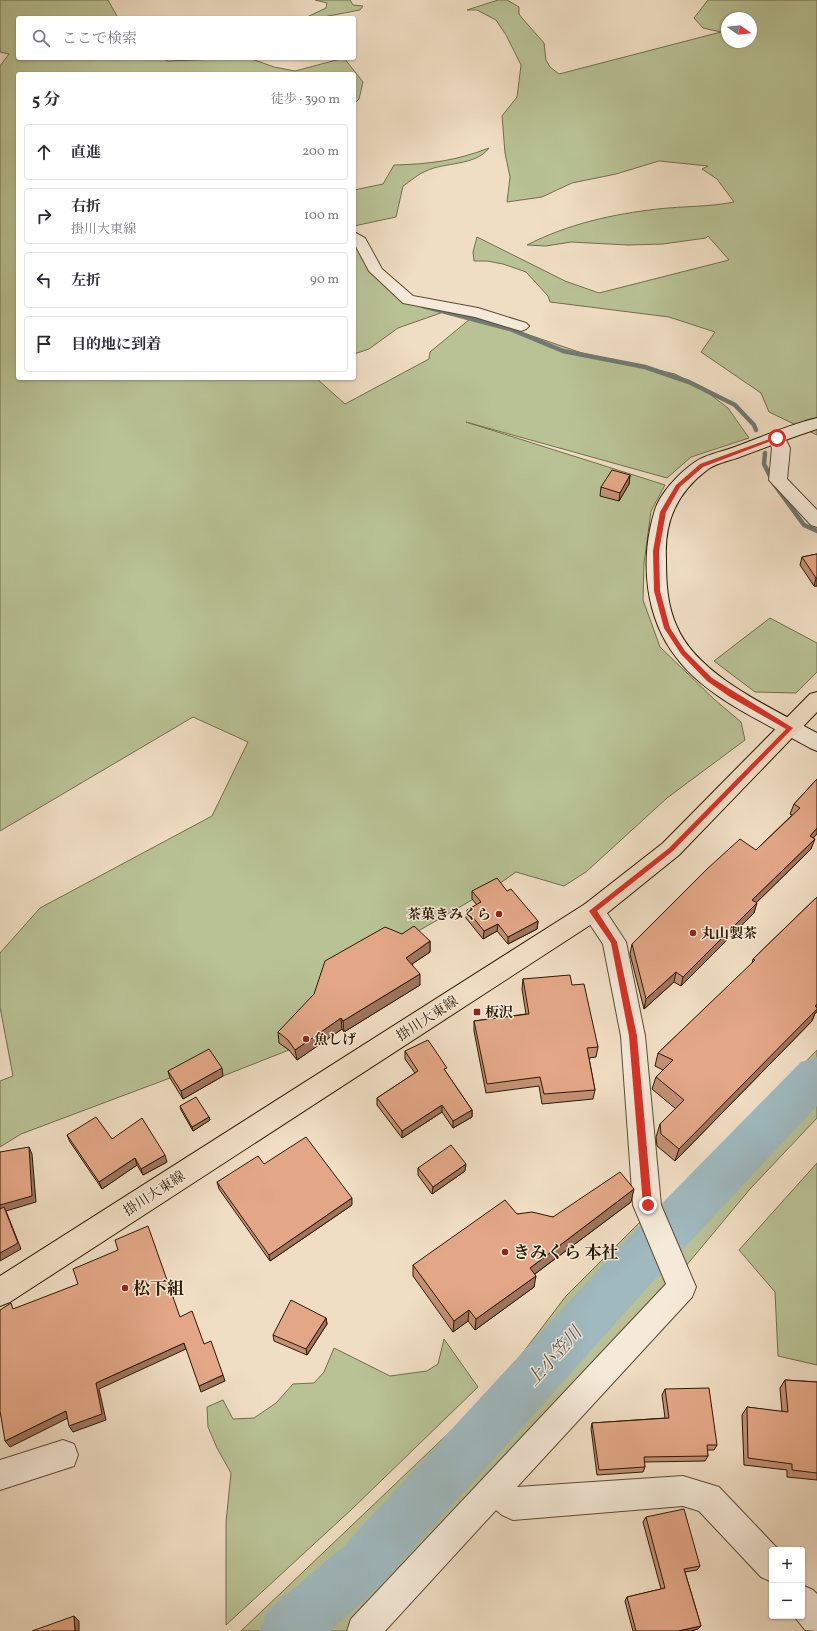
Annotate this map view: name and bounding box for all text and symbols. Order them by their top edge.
north arrow [721,12,757,48]
search box [16,16,356,60]
icon: search [30,27,52,49]
text: ここで検索 [62,29,137,50]
text: 5 分 [32,89,61,112]
text: 徒歩 · 390 m [271,91,340,109]
icon: ahead [33,141,55,163]
text: 直進 [71,143,101,164]
text: 200 m [302,143,339,161]
text: 右折 [71,197,101,218]
icon: right [33,205,55,227]
text: 100 m [304,207,339,225]
text: 掛川大東線 [71,221,136,239]
icon: left [33,269,55,291]
text: 左折 [71,271,101,292]
text: 90 m [310,271,339,289]
icon: arrive [33,333,55,355]
text: 目的地に到着 [71,335,161,356]
route start [768,429,786,447]
place label: 茶菓きみくら [407,906,491,925]
marker: 茶菓きみくら [494,909,504,919]
place label: 丸山製茶 [701,925,757,944]
marker: 丸山製茶 [688,928,698,938]
street label: 掛川大東線 [393,992,462,1046]
place label: 板沢 [485,1004,513,1023]
marker: 板沢 [472,1007,482,1017]
place label: 魚しげ [314,1031,356,1050]
marker: 魚しげ [301,1034,311,1044]
street label: 掛川大東線 [120,1167,189,1221]
route end [639,1196,657,1214]
place label: きみくら 本社 [513,1242,618,1265]
marker: きみくら 本社 [500,1247,510,1257]
place label: 松下組 [133,1278,184,1301]
marker: 松下組 [120,1283,130,1293]
water label: 上小笠川 [522,1320,590,1392]
map controls [769,1547,805,1619]
button: + [769,1547,805,1583]
button: − [769,1583,805,1619]

